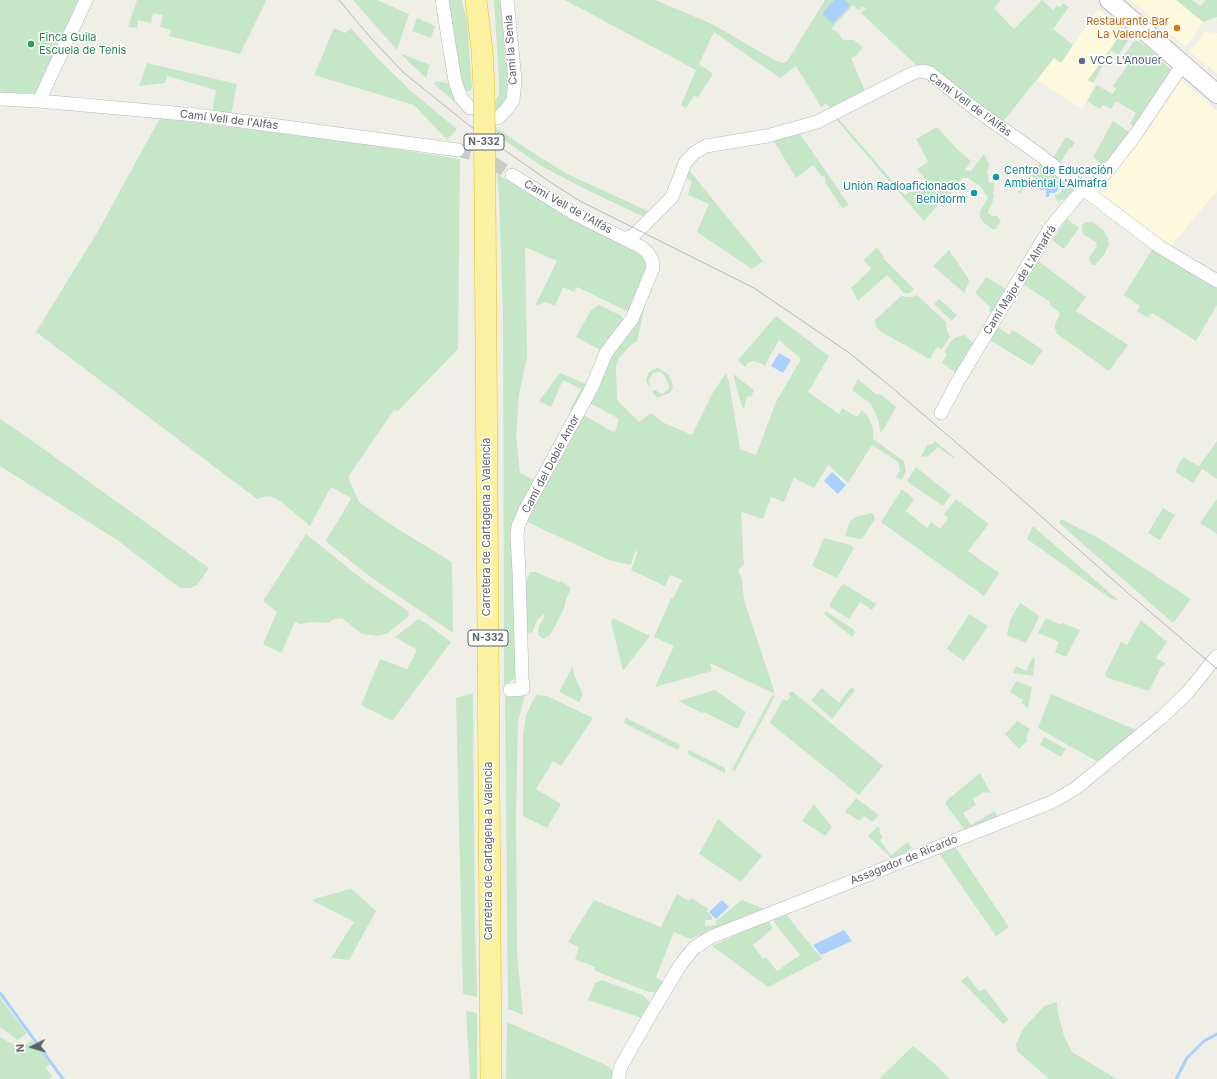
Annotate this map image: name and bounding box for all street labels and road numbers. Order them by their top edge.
street label: Camí la Senia [502,14,520,86]
street label: Camí Vell de l'Alfàs [926,71,1014,139]
street label: Camí Vell de l'Alfàs [179,107,279,133]
road number: N-332 [464,134,504,150]
street label: Camí Vell de l'Alfàs [522,177,614,237]
street label: Camí Major de L'Almafrà [981,223,1059,337]
street label: Camí del Doble Amor [519,412,583,516]
street label: Carretera de Cartagena a Valencia [480,438,494,616]
road number: N-332 [468,630,508,646]
street label: Carretera de Cartagena a Valencia [482,762,496,940]
street label: Assagador de Ricardo [848,832,960,888]

